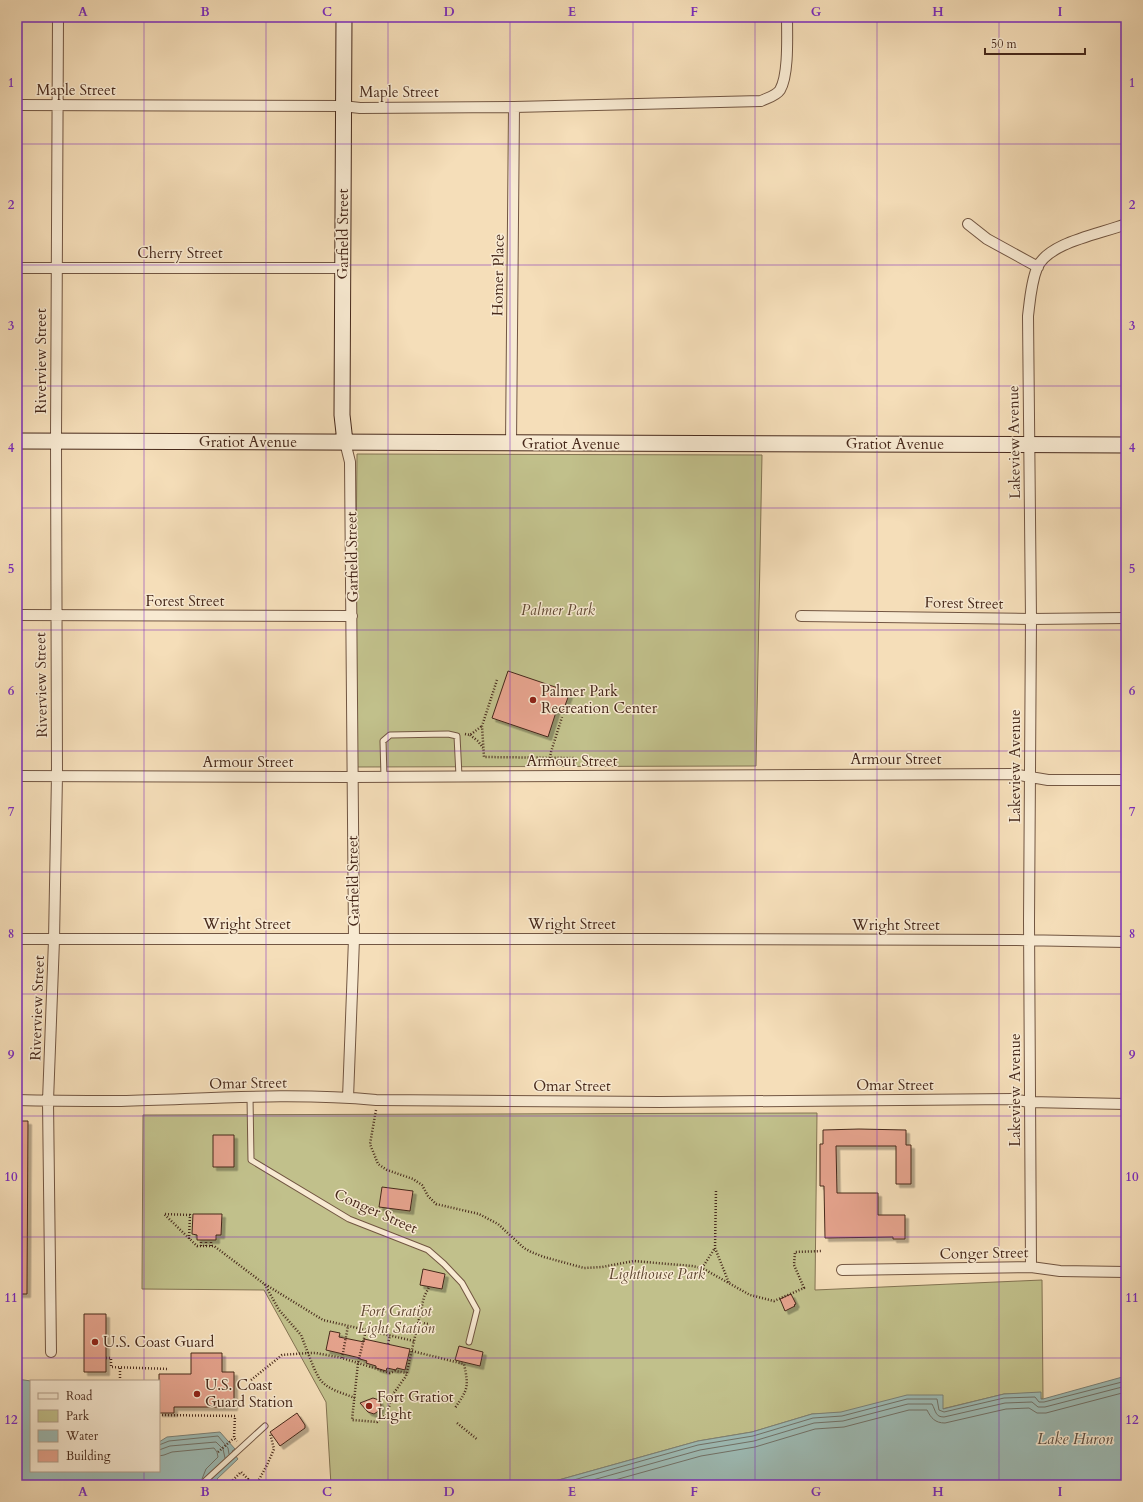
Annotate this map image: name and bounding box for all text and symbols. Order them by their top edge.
text: A [78,3,88,21]
text: B [200,3,210,21]
text: C [322,3,332,21]
text: D [443,3,455,21]
text: E [568,3,576,21]
text: F [690,3,698,21]
text: G [811,3,822,21]
text: H [932,3,944,21]
text: I [1057,3,1063,21]
scale bar [985,30,1085,56]
text: 50 m [991,36,1018,52]
text: 1 [8,74,14,92]
text: 1 [1129,74,1135,92]
street label: Maple Street [36,80,116,100]
street label: Maple Street [359,82,439,102]
street label: Garfield Street [333,188,353,280]
text: 2 [8,196,15,214]
text: 2 [1129,196,1136,214]
street label: Homer Place [487,233,509,316]
street label: Cherry Street [137,243,223,263]
street label: Riverview Street [31,308,51,414]
text: 3 [8,317,15,335]
text: 3 [1129,317,1136,335]
street label: Lakeview Avenue [1003,385,1025,499]
street label: Gratiot Avenue [199,432,297,452]
street label: Gratiot Avenue [522,434,620,454]
street label: Gratiot Avenue [846,434,944,454]
text: 4 [8,439,15,457]
text: 4 [1129,439,1136,457]
street label: Garfield Street [341,511,363,603]
text: 5 [8,560,14,578]
text: 5 [1129,560,1135,578]
street label: Forest Street [146,591,225,611]
street label: Forest Street [924,592,1004,614]
park label: Palmer Park [521,600,596,620]
street label: Riverview Street [30,632,52,738]
place label: Palmer Park Recreation Center [541,681,658,718]
text: 6 [8,682,15,700]
text: 6 [1129,682,1136,700]
marker: Palmer Park Recreation Center [528,695,538,705]
street label: Lakeview Avenue [1005,709,1025,823]
street label: Armour Street [851,749,942,769]
street label: Armour Street [527,751,618,771]
street label: Armour Street [203,752,294,772]
text: 7 [8,803,15,821]
text: 7 [1129,803,1136,821]
street label: Garfield Street [342,835,364,927]
street label: Wright Street [202,914,291,934]
street label: Wright Street [527,914,616,934]
street label: Wright Street [851,915,940,935]
text: 8 [8,925,14,943]
text: 8 [1129,925,1135,943]
street label: Riverview Street [25,955,49,1061]
street label: Lakeview Avenue [1005,1033,1025,1147]
text: 9 [8,1046,15,1064]
text: 9 [1129,1046,1136,1064]
street label: Omar Street [209,1072,287,1094]
street label: Omar Street [856,1075,934,1095]
street label: Omar Street [533,1076,611,1096]
text: 10 [4,1168,18,1186]
text: 10 [1125,1168,1139,1186]
street label: Conger Street [331,1184,421,1238]
street label: Conger Street [939,1242,1029,1264]
park label: Lighthouse Park [609,1264,706,1284]
text: 11 [4,1289,18,1307]
text: 11 [1125,1289,1139,1307]
park label: Fort Gratiot Light Station [357,1301,436,1338]
place label: U.S. Coast Guard [103,1332,214,1352]
marker: U.S. Coast Guard [90,1337,100,1347]
place label: U.S. Coast Guard Station [205,1375,294,1412]
legend [30,1380,160,1472]
place label: Fort Gratiot Light [377,1387,454,1424]
text: Road [66,1388,93,1404]
marker: U.S. Coast Guard Station [192,1389,202,1399]
marker: Fort Gratiot Light [364,1401,374,1411]
text: Park [66,1408,90,1424]
text: 12 [4,1411,18,1429]
text: 12 [1125,1411,1139,1429]
text: Water [65,1428,99,1444]
water label: Lake Huron [1037,1428,1113,1450]
text: Building [66,1448,111,1464]
text: A [78,1483,88,1501]
text: B [200,1483,210,1501]
text: C [322,1483,332,1501]
text: D [443,1483,455,1501]
text: E [568,1483,576,1501]
text: F [690,1483,698,1501]
text: G [811,1483,822,1501]
text: H [932,1483,944,1501]
text: I [1057,1483,1063,1501]

